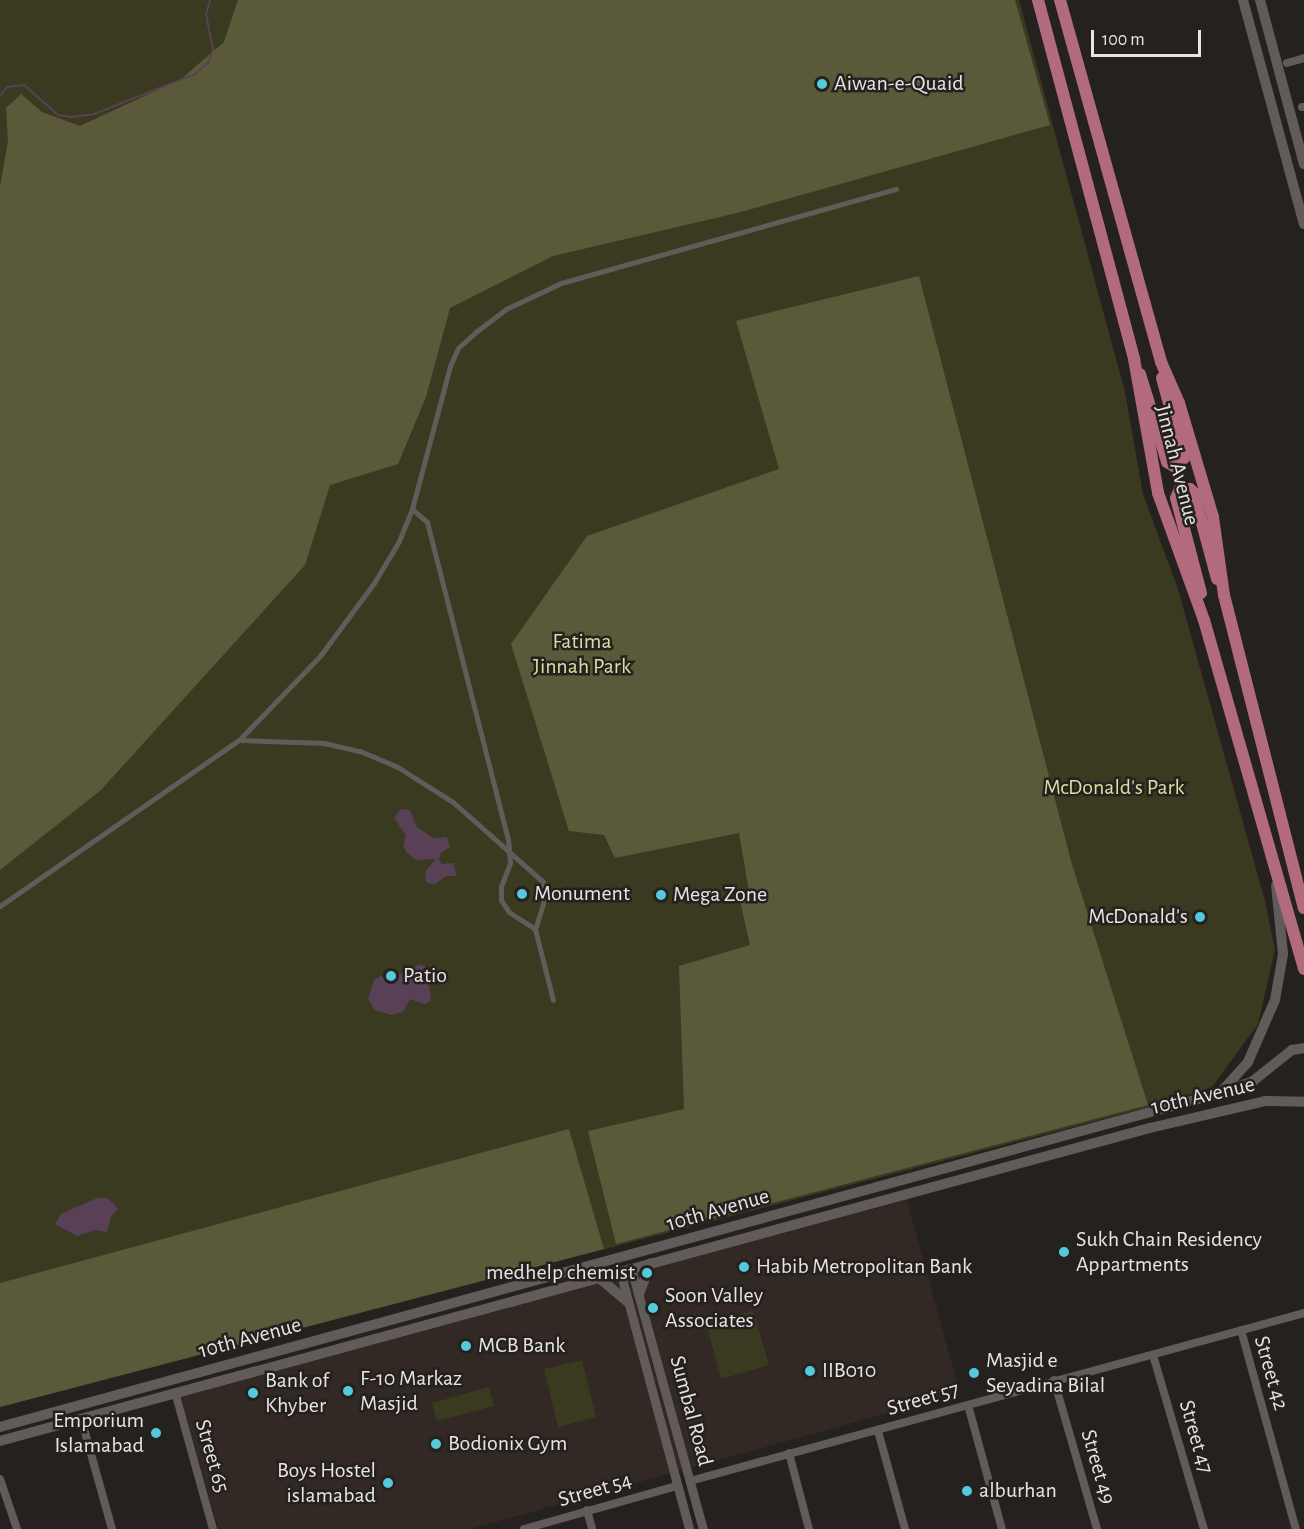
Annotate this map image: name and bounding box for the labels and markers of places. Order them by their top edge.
place label: Aiwan-e-Quaid [834,71,964,97]
marker: Aiwan-e-Quaid [815,77,829,91]
place label: Monument [534,881,630,907]
place label: Mega Zone [673,882,767,908]
marker: Monument [515,887,529,901]
marker: Mega Zone [654,888,668,902]
place label: McDonald's [1088,904,1188,930]
marker: McDonald's [1193,910,1207,924]
place label: Patio [403,963,447,989]
marker: Patio [384,969,398,983]
place label: Sukh Chain Residency Appartments [1076,1226,1262,1278]
marker: Sukh Chain Residency Appartments [1057,1245,1071,1259]
place label: Habib Metropolitan Bank [756,1254,972,1280]
place label: medhelp chemist [486,1260,635,1286]
marker: Habib Metropolitan Bank [737,1260,751,1274]
marker: medhelp chemist [640,1266,654,1280]
place label: Soon Valley Associates [665,1282,763,1334]
marker: Soon Valley Associates [646,1301,660,1315]
place label: MCB Bank [478,1333,565,1359]
marker: MCB Bank [459,1339,473,1353]
place label: Masjid e Seyadina Bilal [986,1347,1105,1398]
place label: IIB010 [822,1358,876,1384]
marker: IIB010 [803,1364,817,1378]
place label: F-10 Markaz Masjid [360,1365,462,1416]
marker: Masjid e Seyadina Bilal [967,1366,981,1380]
place label: Bank of Khyber [265,1367,329,1418]
marker: F-10 Markaz Masjid [341,1384,355,1398]
marker: Bank of Khyber [246,1386,260,1400]
place label: Emporium Islamabad [53,1407,144,1458]
marker: Emporium Islamabad [149,1426,163,1440]
place label: Bodionix Gym [448,1431,567,1457]
marker: Bodionix Gym [429,1437,443,1451]
place label: Boys Hostel islamabad [277,1457,376,1508]
marker: Boys Hostel islamabad [381,1476,395,1490]
place label: alburhan [979,1478,1057,1504]
marker: alburhan [960,1484,974,1498]

